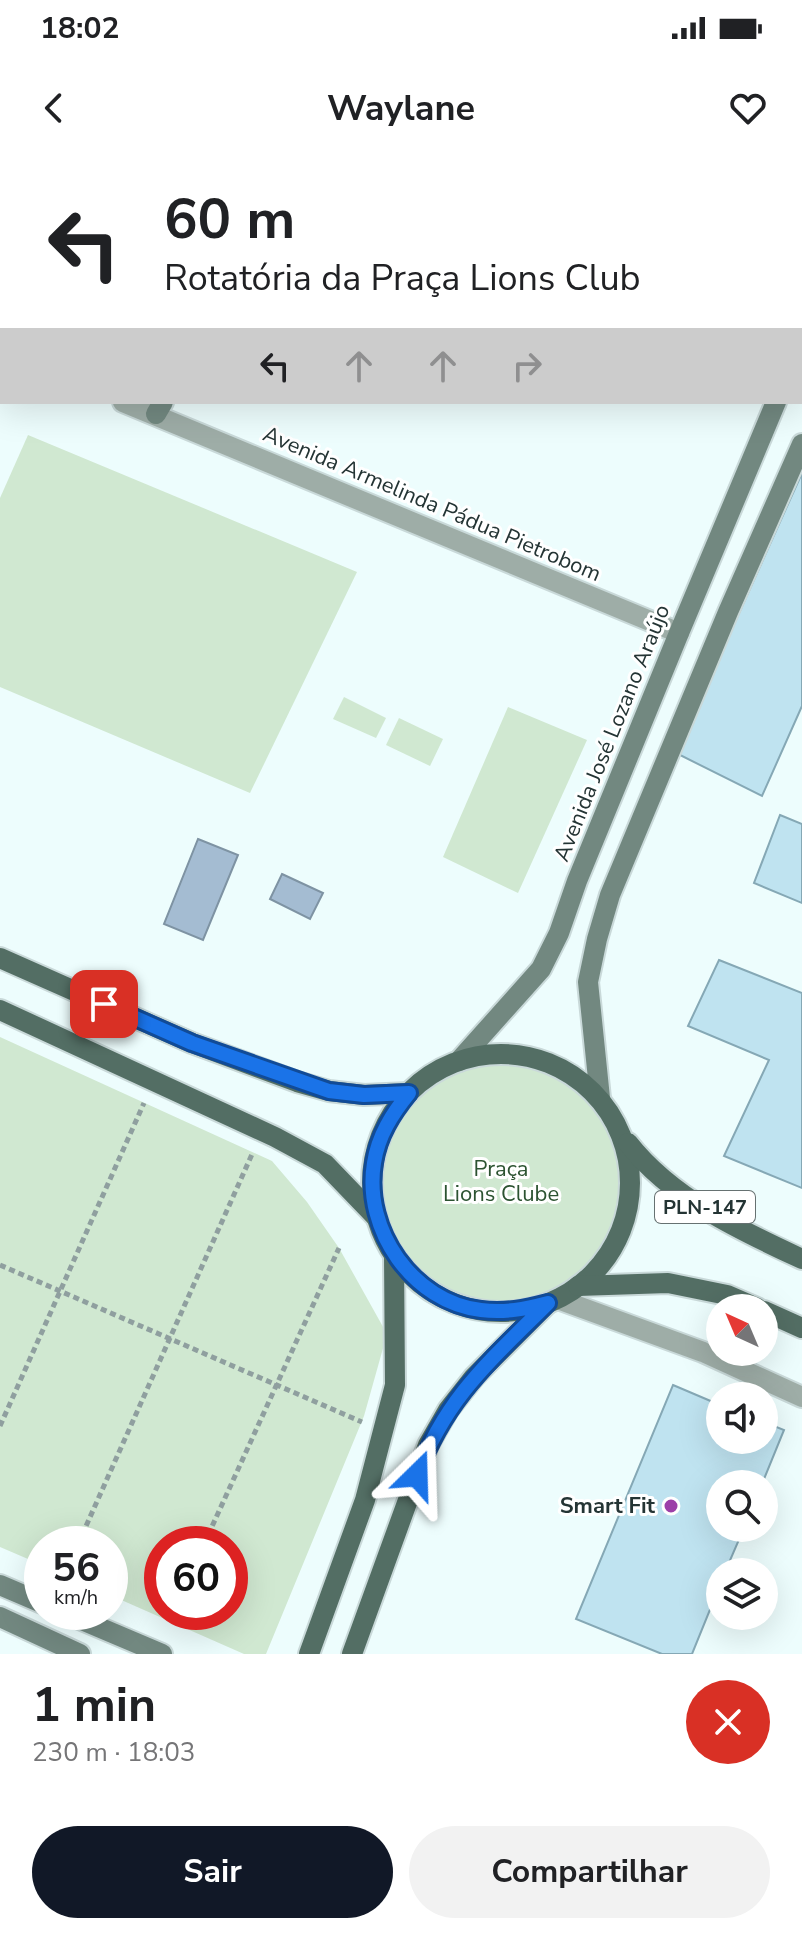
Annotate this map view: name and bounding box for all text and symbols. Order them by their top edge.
text: 18:02 [40,8,119,49]
text: Waylane [327,84,475,133]
icon: back [32,86,76,130]
icon: heart [726,86,770,130]
text: 60 m [164,181,295,258]
icon: left [32,192,136,296]
text: Rotatória da Praça Lions Club [164,254,641,303]
icon: left [253,344,297,388]
icon: ahead [337,344,381,388]
icon: ahead [421,344,465,388]
icon: right [505,344,549,388]
street label: Avenida Armelinda Pádua Pietrobom [258,419,606,589]
street label: Avenida José Lozano Araújo [547,600,677,866]
pin [70,970,138,1038]
icon: arrive [82,982,126,1026]
park label: Praça Lions Clube [443,1154,559,1209]
road number: PLN-147 [655,1191,755,1223]
north arrow [706,1294,778,1366]
map controls [706,1294,778,1630]
button: sound [706,1382,778,1454]
position arrow [375,1433,459,1517]
button: search [706,1470,778,1542]
place label: Smart Fit [560,1491,656,1521]
marker: Smart Fit [662,1497,680,1515]
speed limit sign: 60 [144,1526,248,1630]
text: 56 [52,1541,100,1595]
button: layers [706,1558,778,1630]
text: km/h [54,1584,98,1611]
text: 1 min [32,1672,156,1738]
button: close [686,1680,770,1764]
text: 230 m · 18:03 [32,1735,195,1770]
button: Sair [32,1826,393,1918]
button: Compartilhar [409,1826,770,1918]

